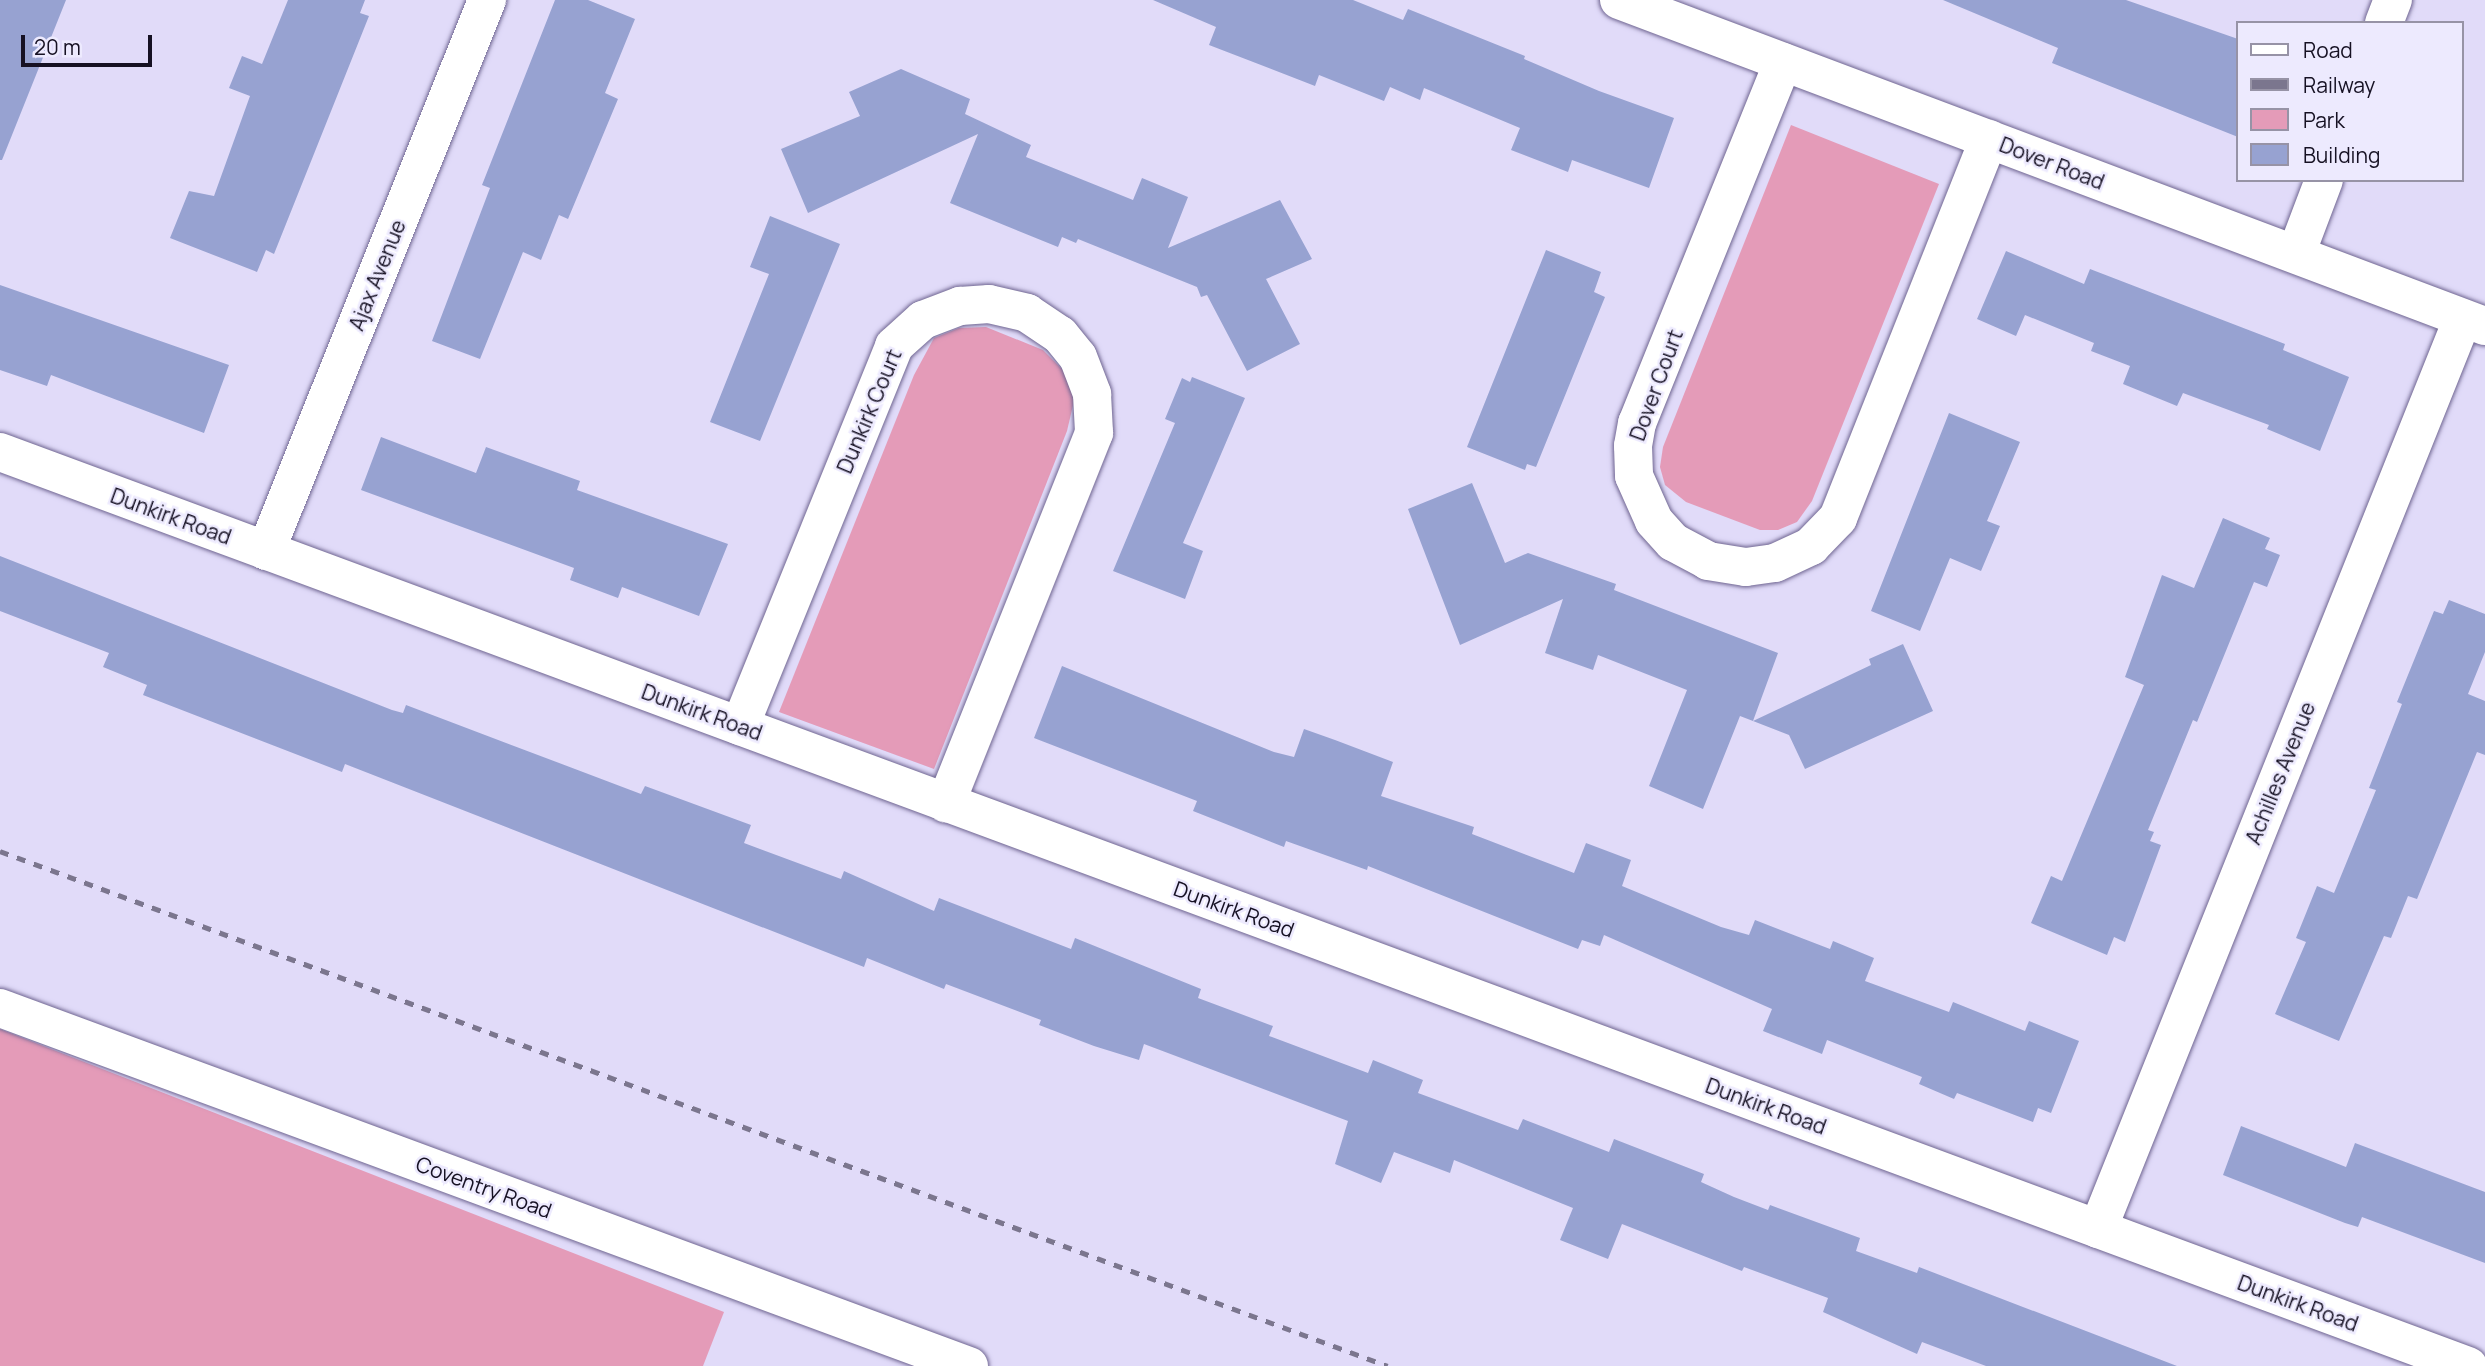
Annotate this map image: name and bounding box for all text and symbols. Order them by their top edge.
scale bar [24,21,156,65]
legend [2236,21,2464,182]
text: 20 m [34,33,81,61]
text: Road [2303,36,2353,64]
text: Railway [2303,71,2375,99]
text: Park [2303,106,2345,134]
street label: Dover Road [1996,131,2108,195]
text: Building [2303,141,2380,169]
street label: Ajax Avenue [343,216,411,334]
street label: Dover Court [1624,326,1688,444]
street label: Dunkirk Court [832,345,906,477]
street label: Dunkirk Road [107,483,235,549]
street label: Dunkirk Road [638,679,766,745]
street label: Achilles Avenue [2240,698,2320,848]
street label: Dunkirk Road [1170,876,1298,942]
street label: Dunkirk Road [1702,1073,1830,1139]
street label: Coventry Road [413,1151,555,1223]
street label: Dunkirk Road [2234,1270,2362,1336]

